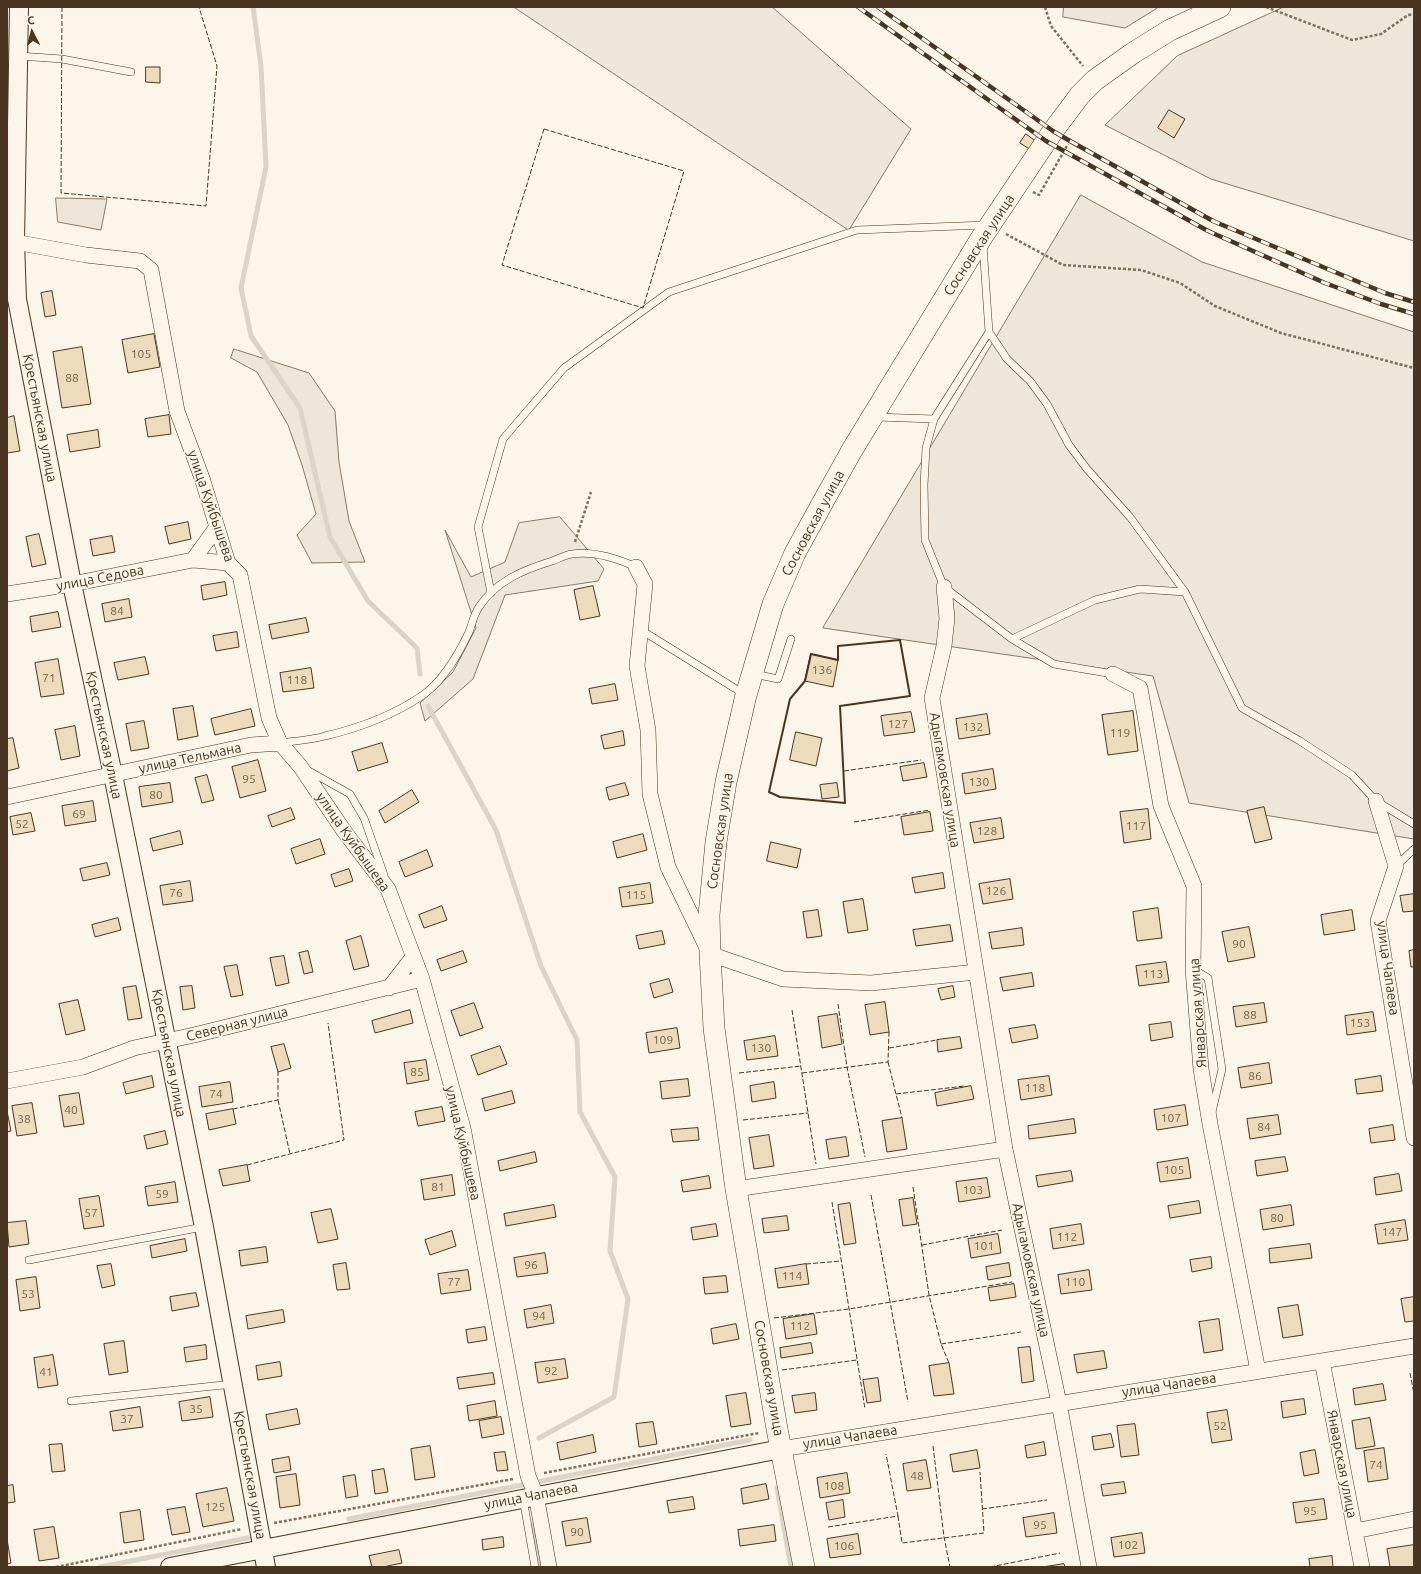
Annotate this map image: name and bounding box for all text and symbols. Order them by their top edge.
north arrow [12,12,52,52]
text: С [27,14,35,26]
street label: Сосновская улица [940,191,1018,299]
house number: 105 [131,347,151,361]
street label: Крестьянская улица [19,352,61,484]
house number: 88 [65,371,79,385]
street label: улица Куйбышева [184,448,238,564]
street label: Сосновская улица [778,467,848,579]
street label: улица Седова [55,561,145,595]
house number: 84 [110,604,124,618]
house number: 136 [812,663,832,677]
street label: Крестьянская улица [82,670,126,800]
house number: 71 [42,671,56,685]
house number: 118 [287,673,307,687]
street label: Адыгамовская улица [926,711,964,849]
house number: 127 [888,717,908,731]
house number: 132 [963,720,983,734]
house number: 119 [1110,726,1130,740]
street label: улица Тельмана [137,739,243,777]
house number: 95 [242,772,256,786]
street label: Сосновская улица [704,772,736,890]
house number: 130 [969,775,989,789]
house number: 80 [149,788,163,802]
street label: улица Куйбышева [313,789,393,895]
house number: 69 [72,807,86,821]
house number: 52 [15,817,29,831]
house number: 117 [1126,819,1146,833]
house number: 128 [977,824,997,838]
house number: 126 [986,884,1006,898]
house number: 76 [169,886,183,900]
house number: 115 [626,888,646,902]
street label: улица Чапаева [1373,920,1403,1016]
house number: 90 [1232,937,1246,951]
street label: Январская улица [1186,958,1210,1068]
house number: 113 [1143,967,1163,981]
street label: Крестьянская улица [148,987,190,1119]
street label: Северная улица [184,1003,290,1045]
house number: 88 [1243,1008,1257,1022]
house number: 153 [1350,1016,1370,1030]
house number: 109 [653,1033,673,1047]
house number: 130 [751,1041,771,1055]
house number: 85 [410,1065,424,1079]
house number: 86 [1248,1069,1262,1083]
house number: 118 [1025,1081,1045,1095]
street label: улица Куйбышева [442,1084,484,1202]
house number: 74 [209,1087,223,1101]
house number: 40 [64,1103,78,1117]
house number: 107 [1161,1111,1181,1125]
house number: 38 [17,1112,31,1126]
house number: 84 [1257,1120,1271,1134]
house number: 105 [1164,1163,1184,1177]
house number: 81 [431,1180,445,1194]
house number: 103 [963,1183,983,1197]
house number: 59 [155,1187,169,1201]
street label: Адыгамовская улица [1009,1201,1053,1339]
house number: 57 [84,1206,98,1220]
house number: 80 [1270,1211,1284,1225]
house number: 147 [1382,1225,1402,1239]
house number: 112 [1057,1230,1077,1244]
house number: 101 [974,1239,994,1253]
house number: 96 [524,1258,538,1272]
house number: 114 [782,1269,802,1283]
house number: 77 [447,1275,461,1289]
house number: 110 [1065,1275,1085,1289]
house number: 53 [21,1287,35,1301]
house number: 94 [532,1309,546,1323]
street label: Сосновская улица [751,1319,787,1437]
house number: 112 [790,1319,810,1333]
house number: 92 [544,1364,558,1378]
house number: 41 [39,1365,53,1379]
street label: улица Чапаева [1121,1369,1217,1401]
house number: 35 [189,1402,203,1416]
street label: Январская улица [1323,1408,1361,1520]
street label: Крестьянская улица [230,1409,270,1541]
house number: 37 [120,1412,134,1426]
house number: 52 [1213,1419,1227,1433]
street label: улица Чапаева [802,1421,898,1453]
house number: 74 [1369,1458,1383,1472]
house number: 48 [910,1469,924,1483]
street label: улица Чапаева [483,1479,579,1513]
house number: 108 [824,1479,844,1493]
house number: 125 [205,1500,225,1514]
house number: 95 [1303,1504,1317,1518]
house number: 95 [1033,1518,1047,1532]
house number: 90 [570,1525,584,1539]
house number: 102 [1118,1538,1138,1552]
house number: 106 [834,1539,854,1553]

